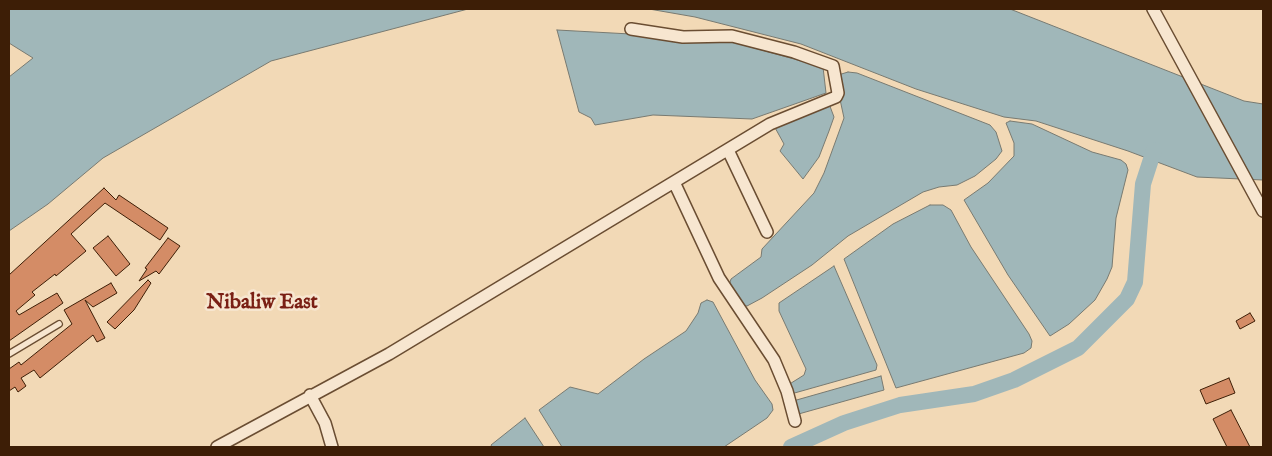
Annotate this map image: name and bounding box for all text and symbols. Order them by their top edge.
district label: Nibaliw East [206,291,318,317]

